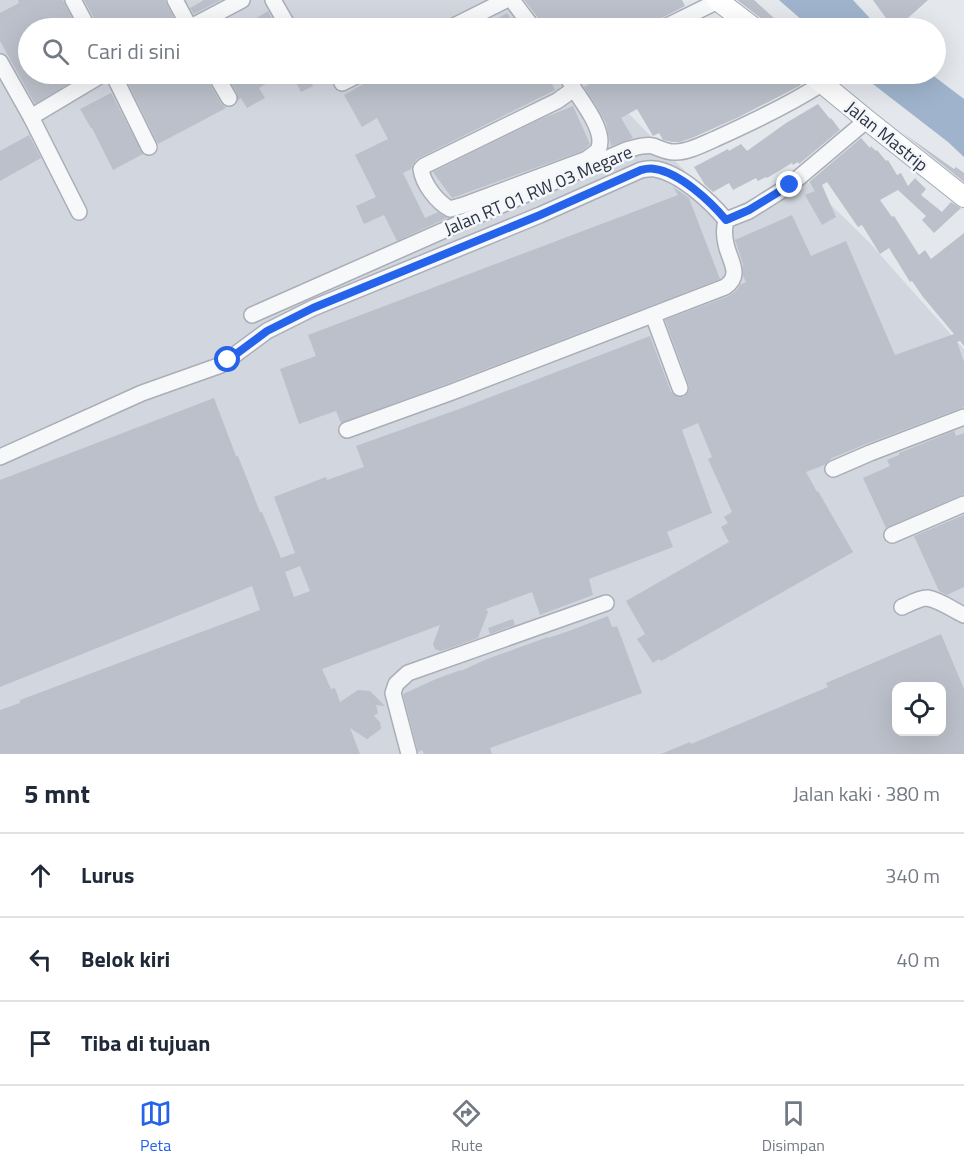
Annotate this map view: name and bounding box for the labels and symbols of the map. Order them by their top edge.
street label: Jalan Mastrip [840,94,934,178]
street label: Jalan RT 01 RW 03 Megare [440,138,636,242]
route end [776,171,802,197]
route start [214,346,240,372]

